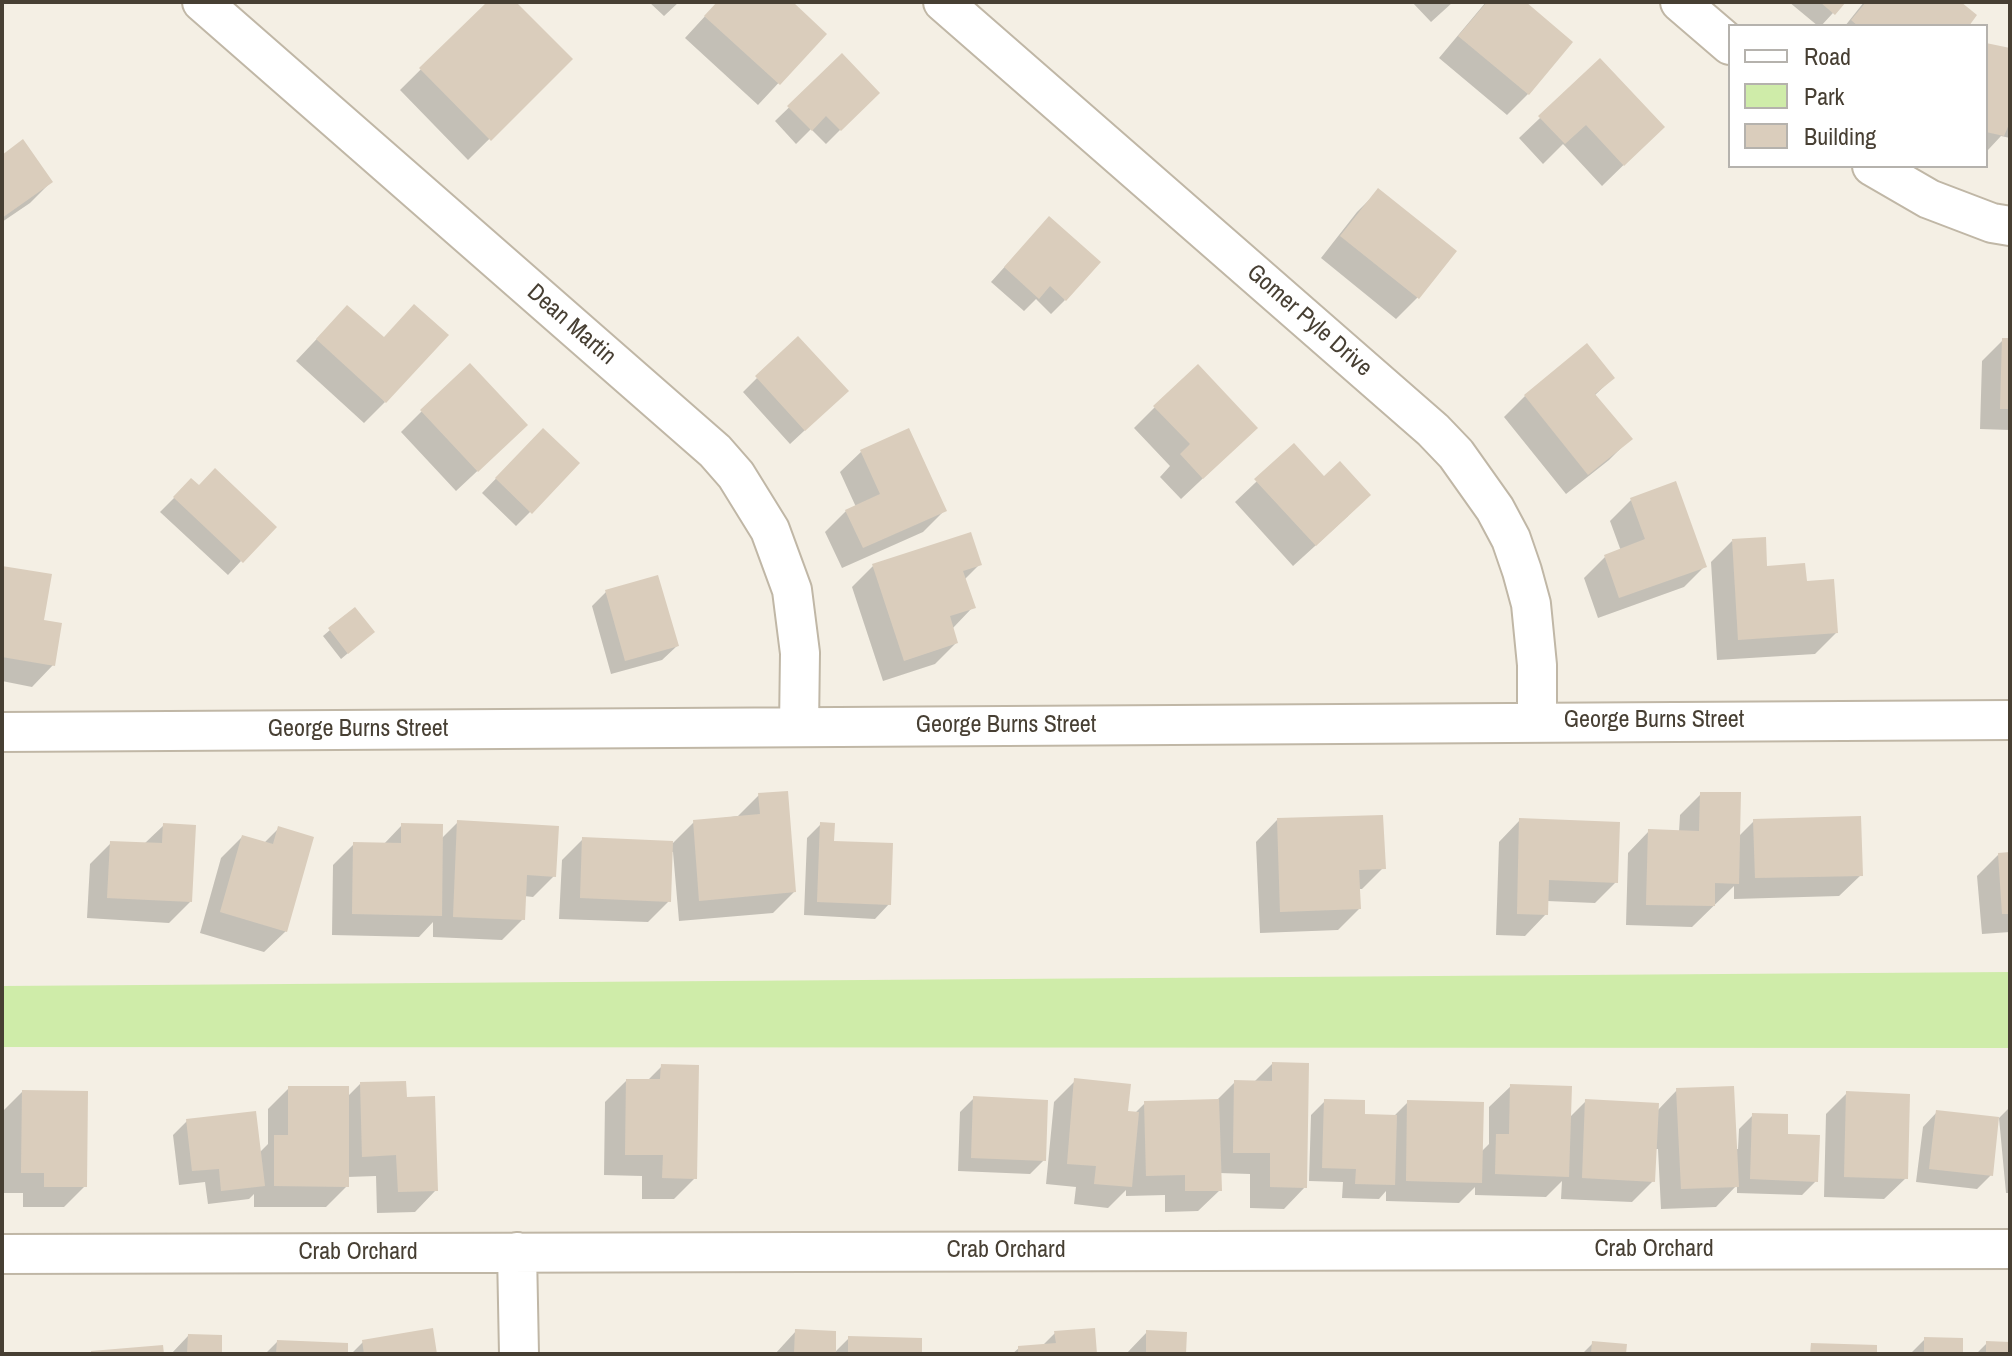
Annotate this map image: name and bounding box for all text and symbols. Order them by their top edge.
legend [1728,24,1988,168]
text: Road [1804,40,1851,72]
text: Park [1804,80,1844,112]
text: Building [1804,120,1876,152]
street label: Gomer Pyle Drive [1241,259,1377,383]
street label: Dean Martin [521,279,621,371]
street label: George Burns Street [1564,707,1744,735]
street label: George Burns Street [916,712,1096,740]
street label: George Burns Street [268,716,448,744]
street label: Crab Orchard [1594,1236,1714,1264]
street label: Crab Orchard [946,1237,1066,1265]
street label: Crab Orchard [298,1239,418,1267]

